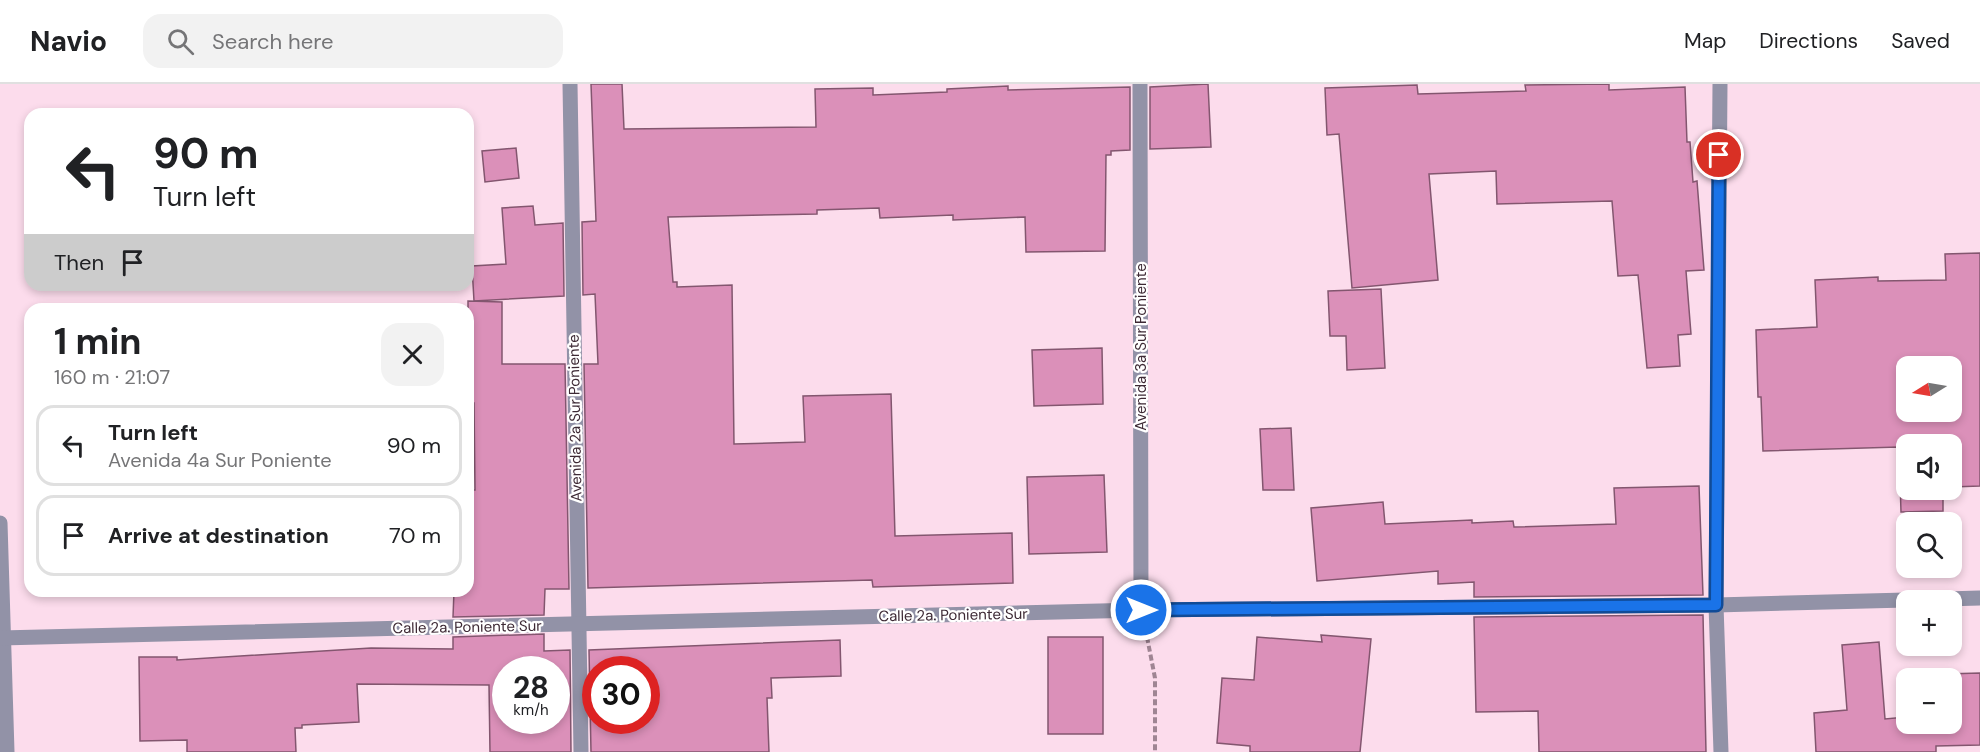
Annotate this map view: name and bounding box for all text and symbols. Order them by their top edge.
search box [143,14,563,68]
text: Navio [30,23,107,60]
icon: search [164,25,197,58]
text: Search here [212,27,333,56]
text: Map [1684,27,1726,55]
text: Directions [1759,27,1858,55]
text: Saved [1891,27,1950,55]
text: 90 m [153,126,259,181]
pin [1693,129,1744,180]
icon: left [54,132,132,210]
icon: arrive [1702,138,1735,171]
text: Turn left [153,179,256,214]
icon: arrive [116,246,149,279]
text: Then [54,248,104,277]
street label: Avenida 3a Sur Poniente [1131,263,1151,431]
text: 1 min [54,318,142,365]
button: close [381,323,444,386]
street label: Avenida 2a Sur Poniente [564,334,586,502]
north arrow [1896,356,1962,422]
map controls [1896,356,1962,734]
text: 160 m · 21:07 [54,364,170,390]
text: Turn left [108,418,198,447]
icon: left [57,429,90,462]
text: 90 m [387,431,441,460]
button: sound [1896,434,1962,500]
text: Avenida 4a Sur Poniente [108,447,332,473]
button: search [1896,512,1962,578]
icon: arrive [57,519,90,552]
text: Arrive at destination [108,521,329,550]
text: 70 m [389,521,441,550]
position arrow [1109,578,1173,642]
button: + [1896,590,1962,656]
street label: Calle 2a. Poniente Sur [878,604,1028,626]
street label: Calle 2a. Poniente Sur [392,616,542,638]
speed limit sign: 30 [582,656,660,734]
text: 28 [513,668,549,707]
button: − [1896,668,1962,734]
text: km/h [513,700,549,720]

